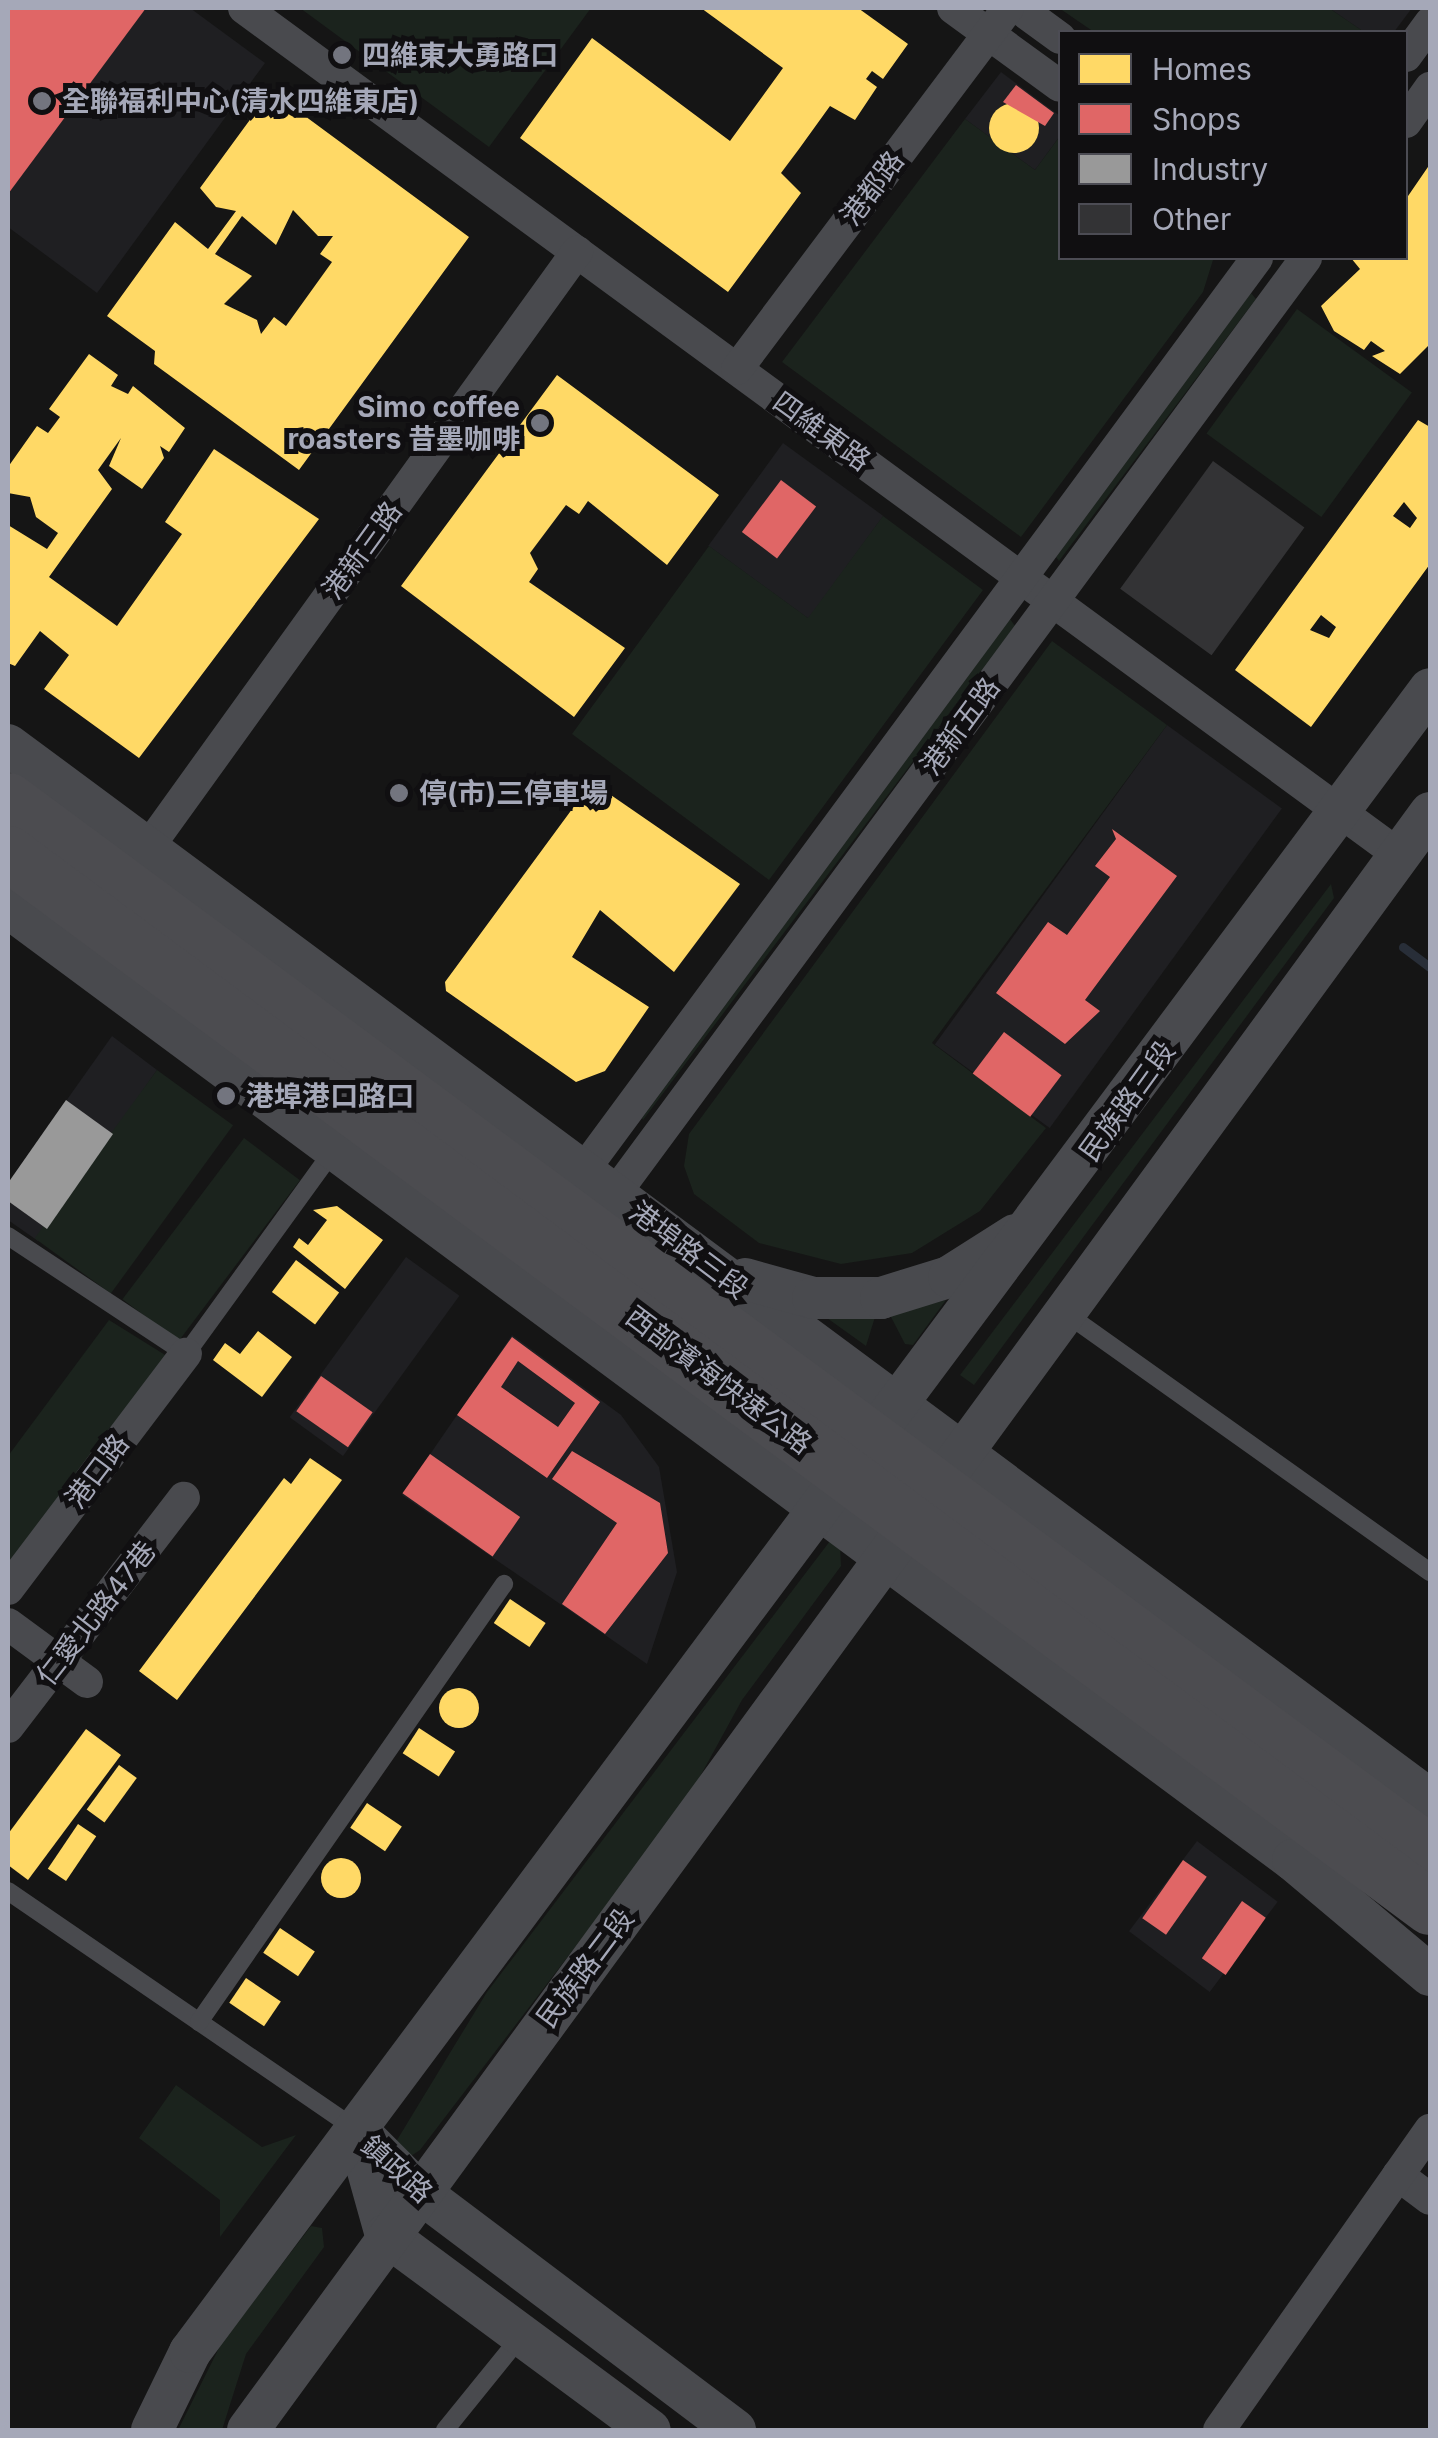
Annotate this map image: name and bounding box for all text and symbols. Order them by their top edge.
legend [1058,30,1408,260]
place label: 四維東大勇路口 [362,38,558,72]
marker: 四維東大勇路口 [331,44,353,66]
text: Homes [1152,51,1252,87]
place label: 全聯福利中心(清水四維東店) [62,84,419,118]
marker: 全聯福利中心(清水四維東店) [31,90,53,112]
text: Shops [1152,101,1241,137]
street label: 港都路 [833,144,911,232]
text: Industry [1152,151,1268,187]
text: Other [1152,201,1231,237]
street label: 四維東路 [767,384,877,478]
place label: Simo coffee roasters 昔墨咖啡 [288,390,520,456]
marker: Simo coffee roasters 昔墨咖啡 [529,412,551,434]
street label: 港新三路 [315,495,409,605]
street label: 港新五路 [913,671,1007,781]
place label: 停(市)三停車場 [419,776,608,810]
marker: 停(市)三停車場 [388,782,410,804]
street label: 民族路三段 [1072,1034,1182,1168]
place label: 港埠港口路口 [246,1079,414,1113]
marker: 港埠港口路口 [215,1085,237,1107]
street label: 港埠路三段 [623,1194,755,1306]
street label: 西部濱海快速公路 [619,1299,819,1461]
street label: 港口路 [58,1427,136,1515]
street label: 仁愛北路47巷 [29,1534,163,1692]
street label: 民族路二段 [529,1902,641,2034]
street label: 鎮政路 [355,2128,439,2210]

